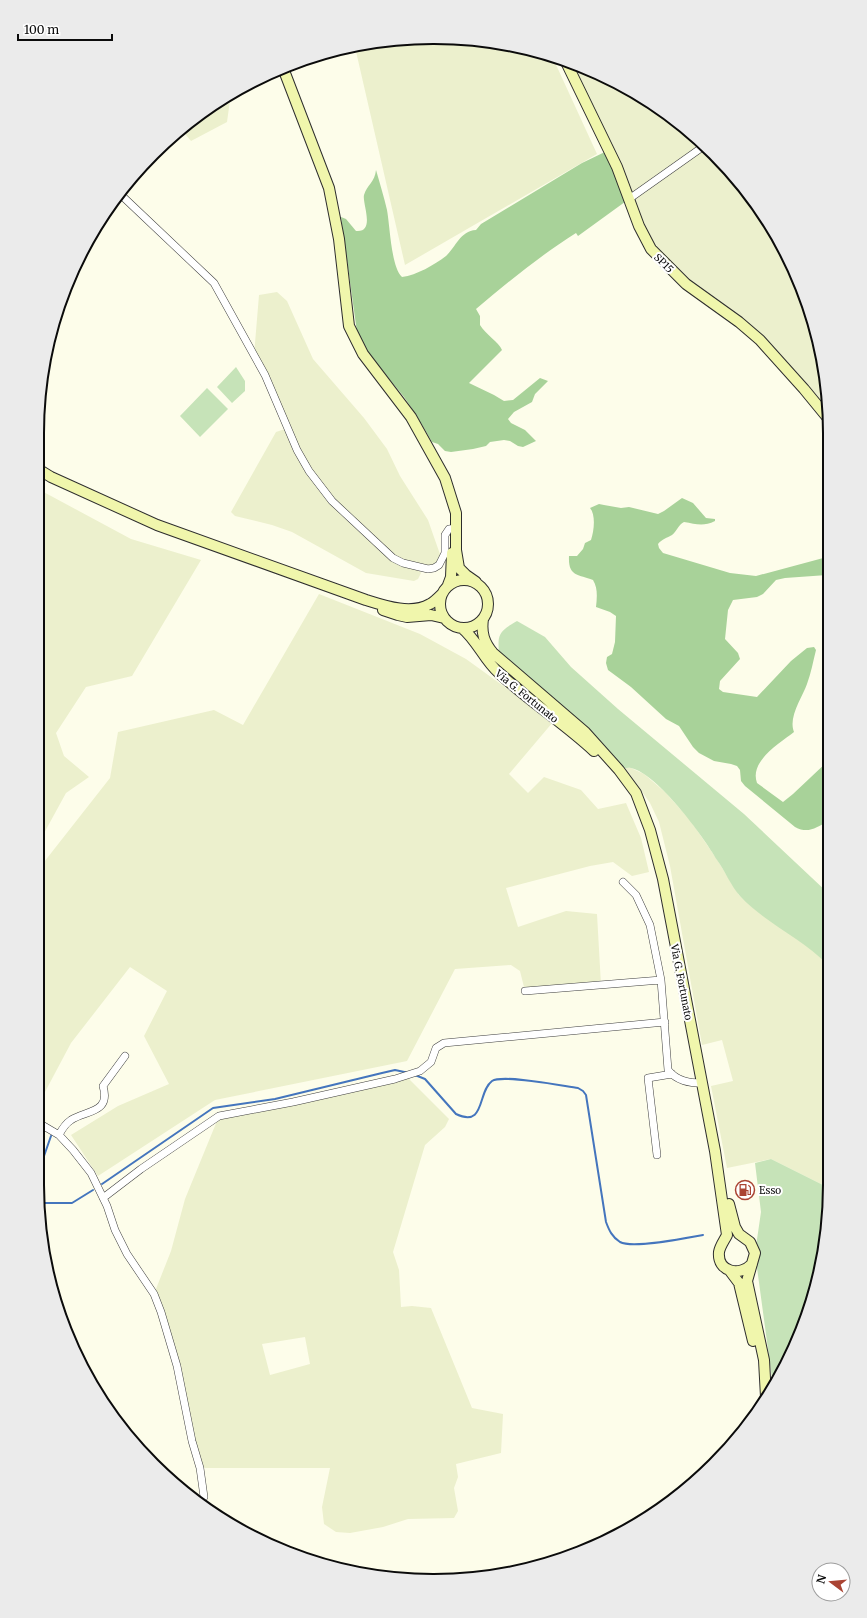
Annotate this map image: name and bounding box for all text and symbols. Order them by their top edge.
scale bar [18,16,112,42]
text: 100 m [24,22,59,37]
street label: SP15 [651,251,676,276]
street label: Via G. Fortunato [492,666,561,726]
street label: Via G. Fortunato [668,942,695,1021]
fuel station icon: Esso [734,1179,756,1201]
place label: Esso [759,1184,781,1197]
north arrow [811,1562,851,1602]
text: N [813,1573,829,1585]

